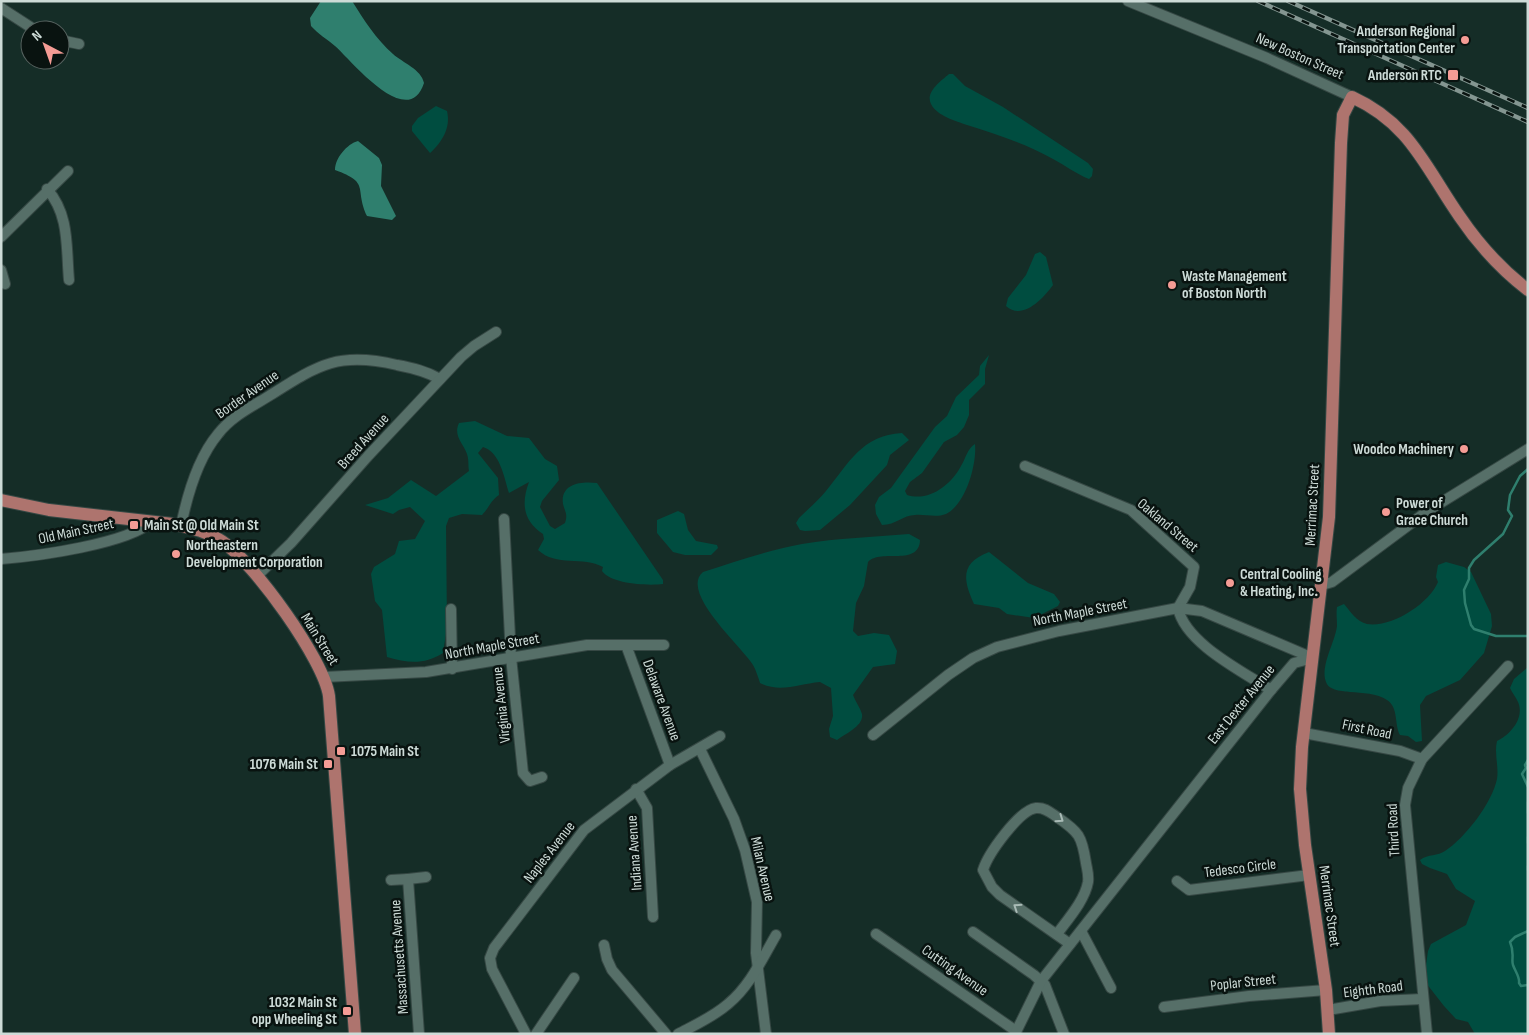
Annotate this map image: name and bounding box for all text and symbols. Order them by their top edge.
north arrow [20,20,70,70]
place label: Anderson Regional Transportation Center [1337,22,1455,58]
text: N [28,27,45,44]
street label: New Boston Street [1253,29,1347,84]
marker: Anderson Regional Transportation Center [1459,34,1471,46]
place label: Anderson RTC [1367,66,1442,85]
marker: Anderson RTC [1446,68,1460,82]
place label: Waste Management of Boston North [1182,267,1287,303]
marker: Waste Management of Boston North [1166,279,1178,291]
street label: Border Avenue [212,366,282,423]
street label: Breed Avenue [334,410,393,473]
place label: Woodco Machinery [1353,440,1455,459]
marker: Woodco Machinery [1458,443,1470,455]
street label: Merrimac Street [1301,463,1324,546]
street label: Oakland Street [1133,494,1202,557]
place label: Power of Grace Church [1396,494,1468,530]
marker: Power of Grace Church [1380,506,1392,518]
street label: Old Main Street [37,514,116,549]
place label: Main St @ Old Main St [144,516,259,535]
marker: Main St @ Old Main St [128,519,140,531]
place label: Northeastern Development Corporation [186,536,323,572]
marker: Northeastern Development Corporation [170,548,182,560]
place label: Central Cooling & Heating, Inc. [1240,565,1322,601]
marker: Central Cooling & Heating, Inc. [1224,577,1236,589]
street label: North Maple Street [1031,594,1129,631]
street label: Main Street [296,610,343,669]
street label: North Maple Street [443,629,541,664]
street label: Delaware Avenue [638,657,685,743]
street label: East Dexter Avenue [1204,661,1279,748]
street label: Virginia Avenue [488,666,515,744]
street label: First Road [1340,715,1393,744]
place label: 1075 Main St [351,742,419,761]
marker: 1075 Main St [335,745,347,757]
place label: 1076 Main St [250,755,318,774]
marker: 1076 Main St [322,758,334,770]
street label: Third Road [1383,803,1404,857]
one-way arrow [1054,813,1064,822]
street label: Indiana Avenue [622,815,647,891]
street label: Naples Avenue [519,818,579,887]
street label: Milan Avenue [746,835,779,903]
street label: Tedesco Circle [1203,855,1277,882]
street label: Merrimac Street [1314,864,1345,948]
street label: Massachusetts Avenue [386,899,413,1015]
one-way arrow [1013,904,1023,913]
street label: Cutting Avenue [918,941,992,1000]
street label: Poplar Street [1209,970,1277,995]
street label: Eighth Road [1342,976,1404,1003]
place label: 1032 Main St opp Wheeling St [252,993,337,1029]
marker: 1032 Main St opp Wheeling St [341,1005,353,1017]

